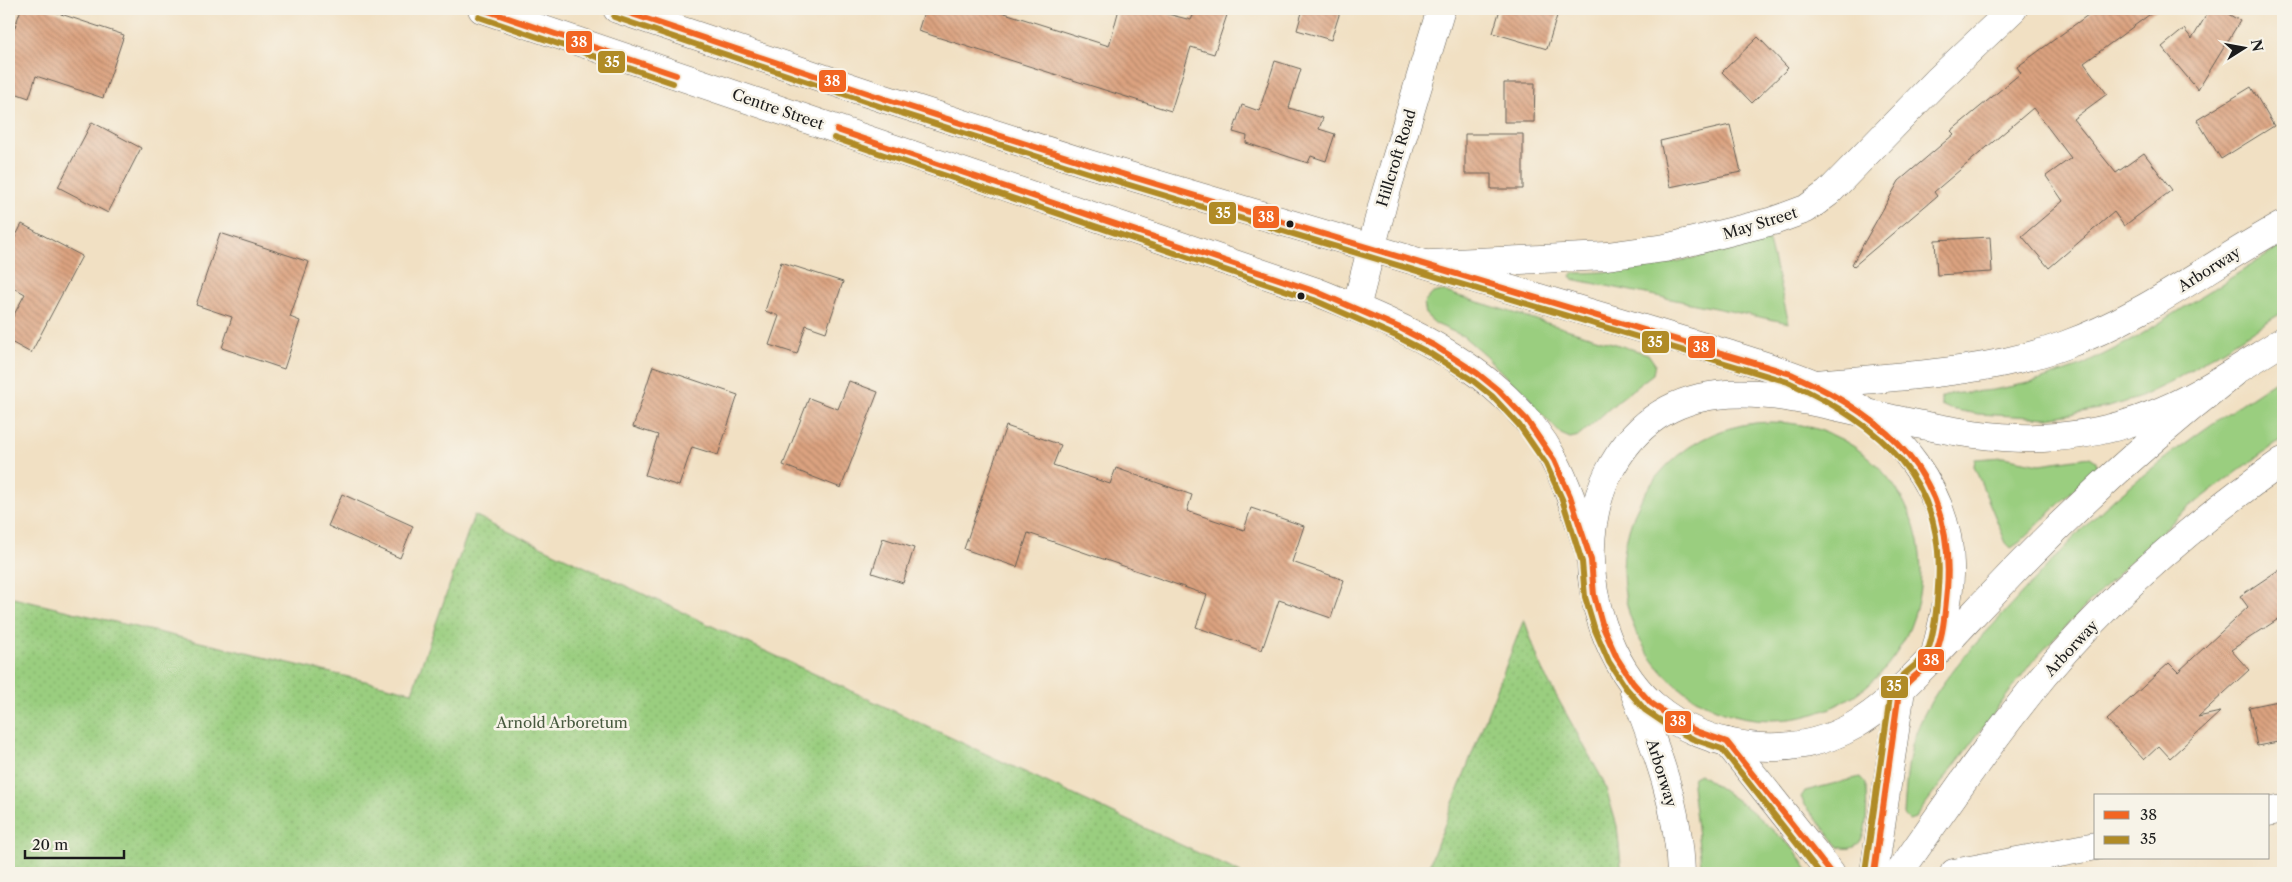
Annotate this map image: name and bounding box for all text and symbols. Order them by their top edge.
north arrow [2220,22,2270,72]
line badge: 38 [565,30,593,54]
text: 38 [571,33,587,51]
text: N [2247,38,2267,53]
line badge: 35 [597,50,626,74]
text: 35 [604,53,620,71]
line badge: 38 [818,69,847,93]
text: 38 [824,72,840,90]
street label: Centre Street [730,84,827,134]
street label: Hillcroft Road [1372,107,1420,209]
line badge: 35 [1208,201,1237,225]
street label: May Street [1720,202,1800,243]
text: 35 [1215,204,1231,222]
line badge: 38 [1252,205,1280,229]
text: 38 [1258,208,1274,226]
unlabelled marker [1285,219,1295,229]
street label: Arborway [2173,242,2244,296]
unlabelled marker [1296,291,1306,301]
line badge: 35 [1641,330,1670,354]
text: 35 [1647,333,1663,351]
line badge: 38 [1687,335,1716,359]
text: 38 [1693,338,1709,356]
street label: Arborway [2040,616,2102,681]
line badge: 38 [1917,648,1945,672]
text: 38 [1923,651,1939,669]
line badge: 35 [1880,675,1909,699]
text: 35 [1886,677,1902,695]
line badge: 38 [1664,710,1692,734]
text: 38 [1670,712,1686,730]
park label: Arnold Arboretum [495,713,628,732]
street label: Arborway [1642,736,1681,810]
legend [2094,794,2270,860]
text: 38 [2140,805,2157,824]
scale bar [25,827,124,859]
text: 35 [2140,829,2156,848]
text: 20 m [32,835,68,854]

